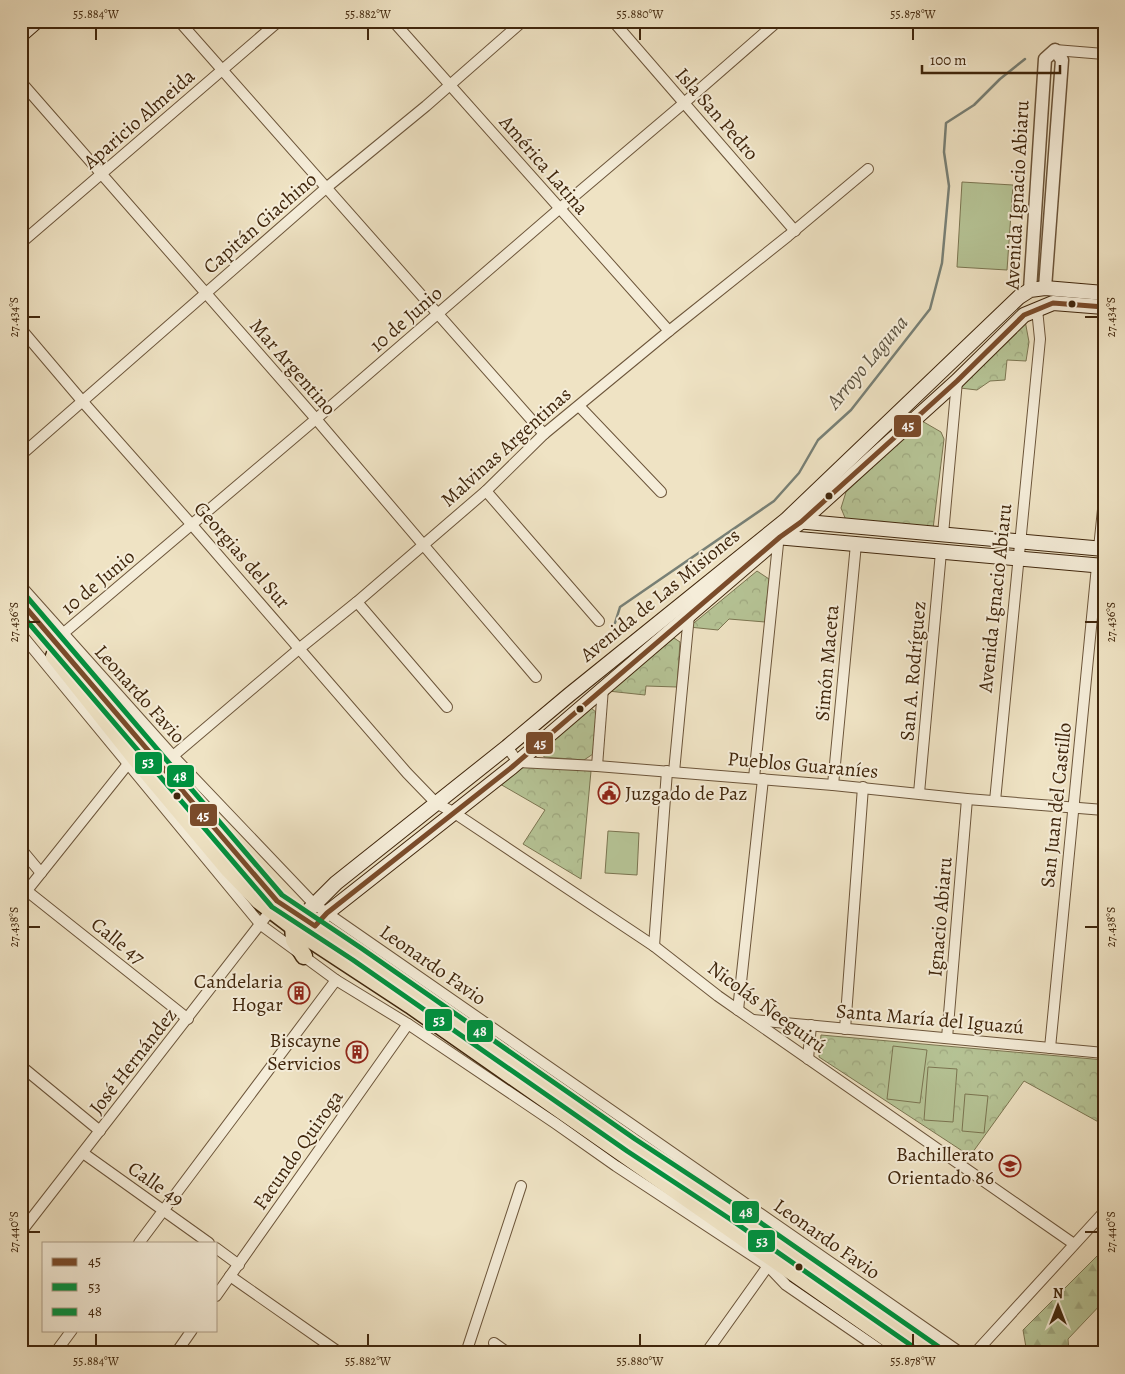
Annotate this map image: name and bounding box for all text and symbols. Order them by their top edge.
text: 55.884°W [73,6,120,22]
text: 55.882°W [345,6,392,22]
text: 55.880°W [617,6,664,22]
text: 55.878°W [890,6,937,22]
scale bar [922,42,1060,74]
text: 100 m [930,50,967,70]
street label: Aparicio Almeida [77,62,201,176]
street label: Isla San Pedro [669,62,765,166]
street label: Avenida Ignacio Abiaru [999,100,1035,291]
street label: América Latina [493,109,595,221]
street label: Capitán Giachino [197,166,323,280]
street label: 10 de Junio [364,280,448,358]
text: 27.434°S [6,297,22,337]
text: 27.434°S [1103,297,1119,337]
unlabelled marker [1067,299,1077,309]
water label: Arroyo Laguna [819,309,915,416]
street label: Mar Argentino [244,313,342,421]
street label: Malvinas Argentinas [435,381,577,513]
line badge: 45 [893,414,922,438]
text: 45 [902,416,914,435]
unlabelled marker [824,491,834,501]
street label: Georgias del Sur [188,496,296,615]
street label: Avenida Ignacio Abiaru [972,502,1018,695]
street label: Avenida de Las Misiones [574,522,746,669]
street label: 10 de Junio [55,543,141,621]
street label: San A. Rodríguez [893,600,933,742]
text: 27.436°S [6,602,22,642]
text: 27.436°S [1103,602,1119,642]
street label: Simón Maceta [808,603,846,722]
street label: Leonardo Favio [88,639,192,749]
unlabelled marker [575,704,585,714]
street label: San Juan del Castillo [1034,721,1078,889]
line badge: 45 [525,731,554,755]
text: 45 [534,734,546,753]
street label: Pueblos Guaraníes [726,745,880,785]
line badge: 53 [134,751,163,775]
text: 53 [142,753,154,772]
line badge: 48 [166,764,195,788]
text: 48 [173,767,187,786]
place label: Juzgado de Paz [625,780,748,807]
public building icon: Juzgado de Paz [597,781,621,805]
unlabelled marker [172,791,182,801]
line badge: 45 [189,803,218,827]
text: 45 [197,806,209,825]
street label: Ignacio Abiaru [921,856,959,978]
text: 27.438°S [6,907,22,947]
text: 27.438°S [1103,907,1119,947]
street label: Calle 47 [85,911,151,971]
street label: Leonardo Favio [374,918,492,1012]
street label: Nicolás Ñeeguirú [702,955,832,1059]
place label: Candelaria Hogar [194,968,284,1018]
building icon: Candelaria Hogar [287,981,311,1005]
street label: Santa María del Iguazú [835,997,1025,1041]
street label: José Hernández [83,1002,183,1120]
line badge: 53 [424,1008,453,1032]
text: 53 [433,1011,445,1030]
line badge: 48 [466,1019,494,1043]
text: 48 [473,1022,487,1041]
place label: Biscayne Servicios [267,1027,341,1077]
building icon: Biscayne Servicios [345,1040,369,1064]
street label: Facundo Quiroga [247,1084,350,1215]
place label: Bachillerato Orientado 86 [887,1141,994,1191]
school or university icon: Bachillerato Orientado 86 [998,1154,1022,1178]
street label: Calle 49 [123,1155,189,1213]
street label: Leonardo Favio [768,1192,886,1286]
line badge: 48 [731,1200,760,1224]
text: 48 [739,1203,753,1222]
text: 27.440°S [6,1211,22,1253]
text: 27.440°S [1103,1211,1119,1253]
line badge: 53 [747,1229,776,1253]
text: 53 [756,1232,768,1251]
legend [42,1242,218,1332]
text: 45 [88,1251,101,1271]
unlabelled marker [794,1262,804,1272]
text: 53 [88,1277,101,1297]
north arrow [1032,1282,1082,1332]
text: N [1053,1284,1063,1303]
text: 48 [88,1301,102,1321]
text: 55.884°W [73,1353,120,1369]
text: 55.882°W [345,1353,392,1369]
text: 55.880°W [617,1353,664,1369]
text: 55.878°W [890,1353,937,1369]

